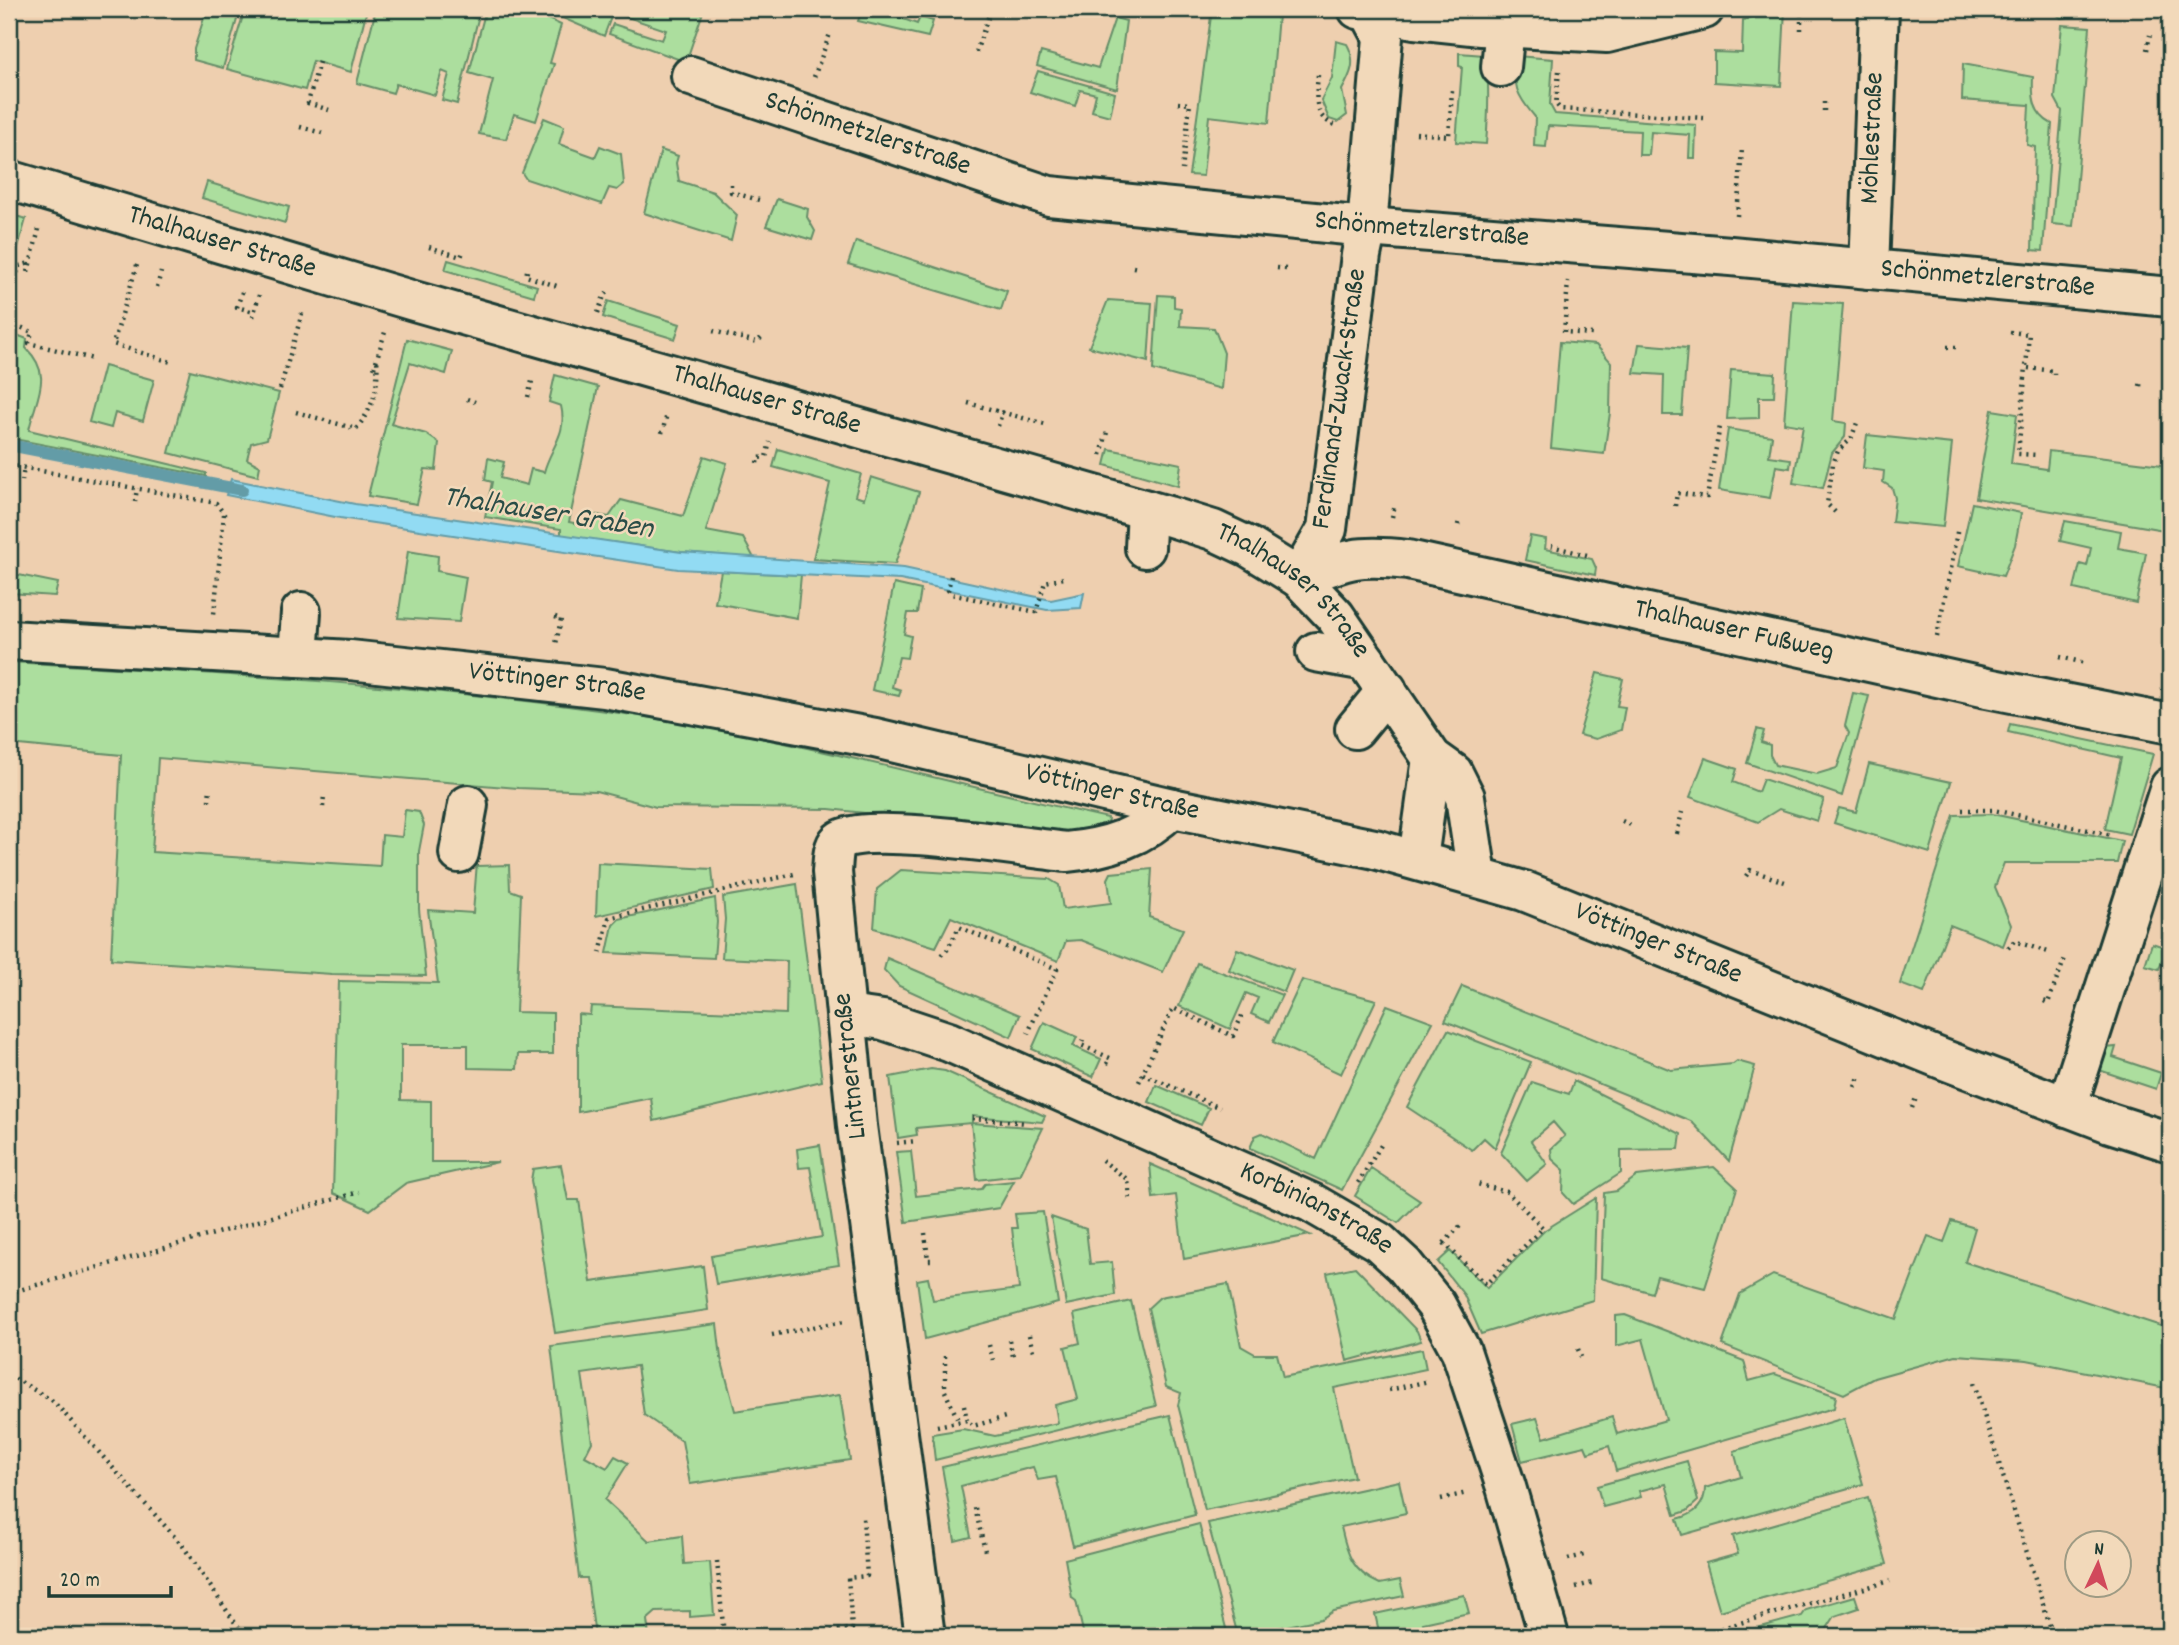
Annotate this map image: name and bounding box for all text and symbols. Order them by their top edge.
street label: Möhlestraße [1852,71,1897,205]
street label: Schönmetzlerstraße [759,82,976,188]
street label: Thalhauser Straße [123,197,321,291]
street label: Schönmetzlerstraße [1313,202,1531,260]
street label: Schönmetzlerstraße [1879,250,2097,310]
street label: Ferdinand-Zwack-Straße [1303,266,1379,532]
street label: Thalhauser Straße [667,356,865,447]
water label: Thalhauser Graben [440,477,657,553]
street label: Thalhauser Straße [1209,514,1379,667]
street label: Thalhauser Fußweg [1630,591,1837,673]
street label: Vöttinger Straße [467,653,649,715]
street label: Vöttinger Straße [1021,754,1203,833]
street label: Vöttinger Straße [1568,893,1748,997]
street label: Lintnerstraße [824,991,880,1141]
street label: Korbinianstraße [1232,1153,1402,1265]
north arrow [2064,1530,2134,1600]
text: N [2093,1537,2105,1564]
scale bar [49,1554,172,1598]
text: 20 m [60,1567,100,1597]

